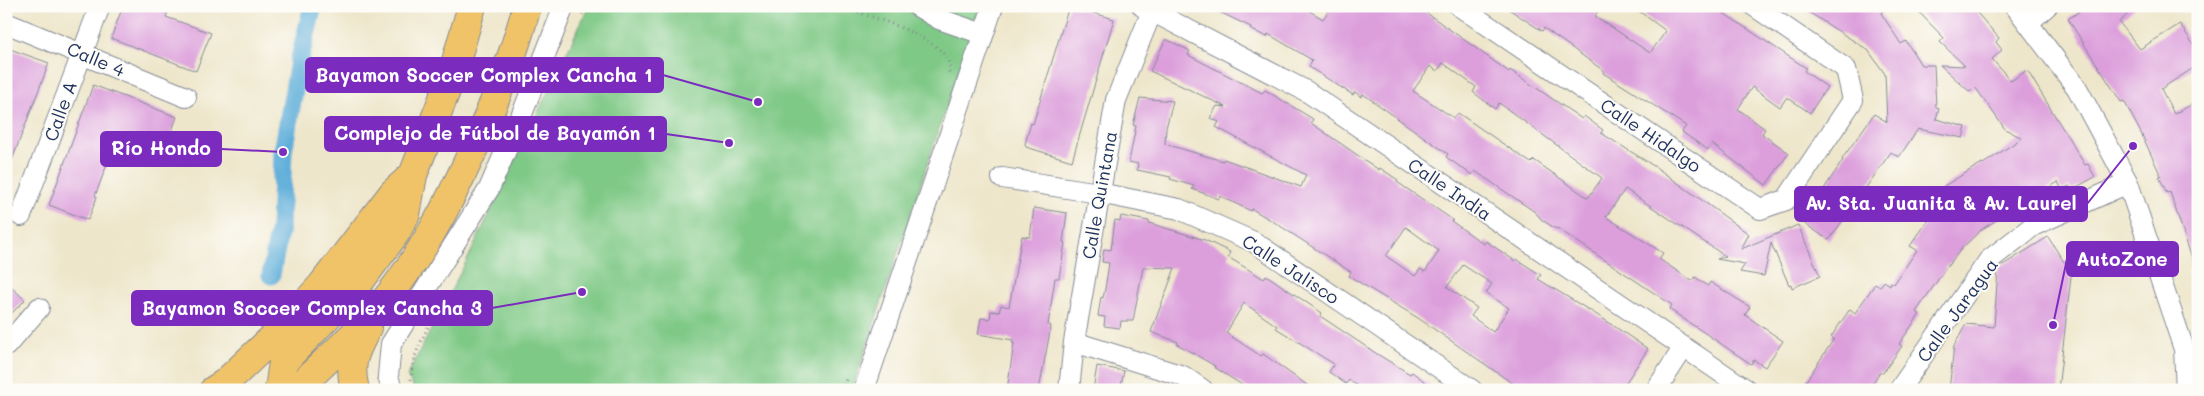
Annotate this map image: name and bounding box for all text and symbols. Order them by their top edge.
street label: Calle 4 [63,36,129,82]
callout: Bayamon Soccer Complex Cancha 1 [306,58,663,92]
text: Bayamon Soccer Complex Cancha 1 [316,62,653,87]
street label: Calle A [38,78,82,144]
street label: Calle Hidalgo [1596,92,1706,178]
callout: Complejo de Fútbol de Bayamón 1 [325,117,666,151]
text: Complejo de Fútbol de Bayamón 1 [334,120,656,145]
street label: Calle Quintana [1076,129,1122,261]
callout: Río Hondo [101,132,221,166]
text: Río Hondo [111,135,211,160]
street label: Calle India [1403,152,1497,226]
callout: Av. Sta. Juanita & Av. Laurel [1795,187,2087,221]
text: Av. Sta. Juanita & Av. Laurel [1805,190,2077,215]
street label: Calle Jalisco [1238,229,1344,310]
callout: AutoZone [2067,242,2178,276]
text: AutoZone [2076,246,2168,271]
street label: Calle Jaragua [1911,253,2003,367]
callout: Bayamon Soccer Complex Cancha 3 [132,291,492,325]
text: Bayamon Soccer Complex Cancha 3 [142,295,482,320]

